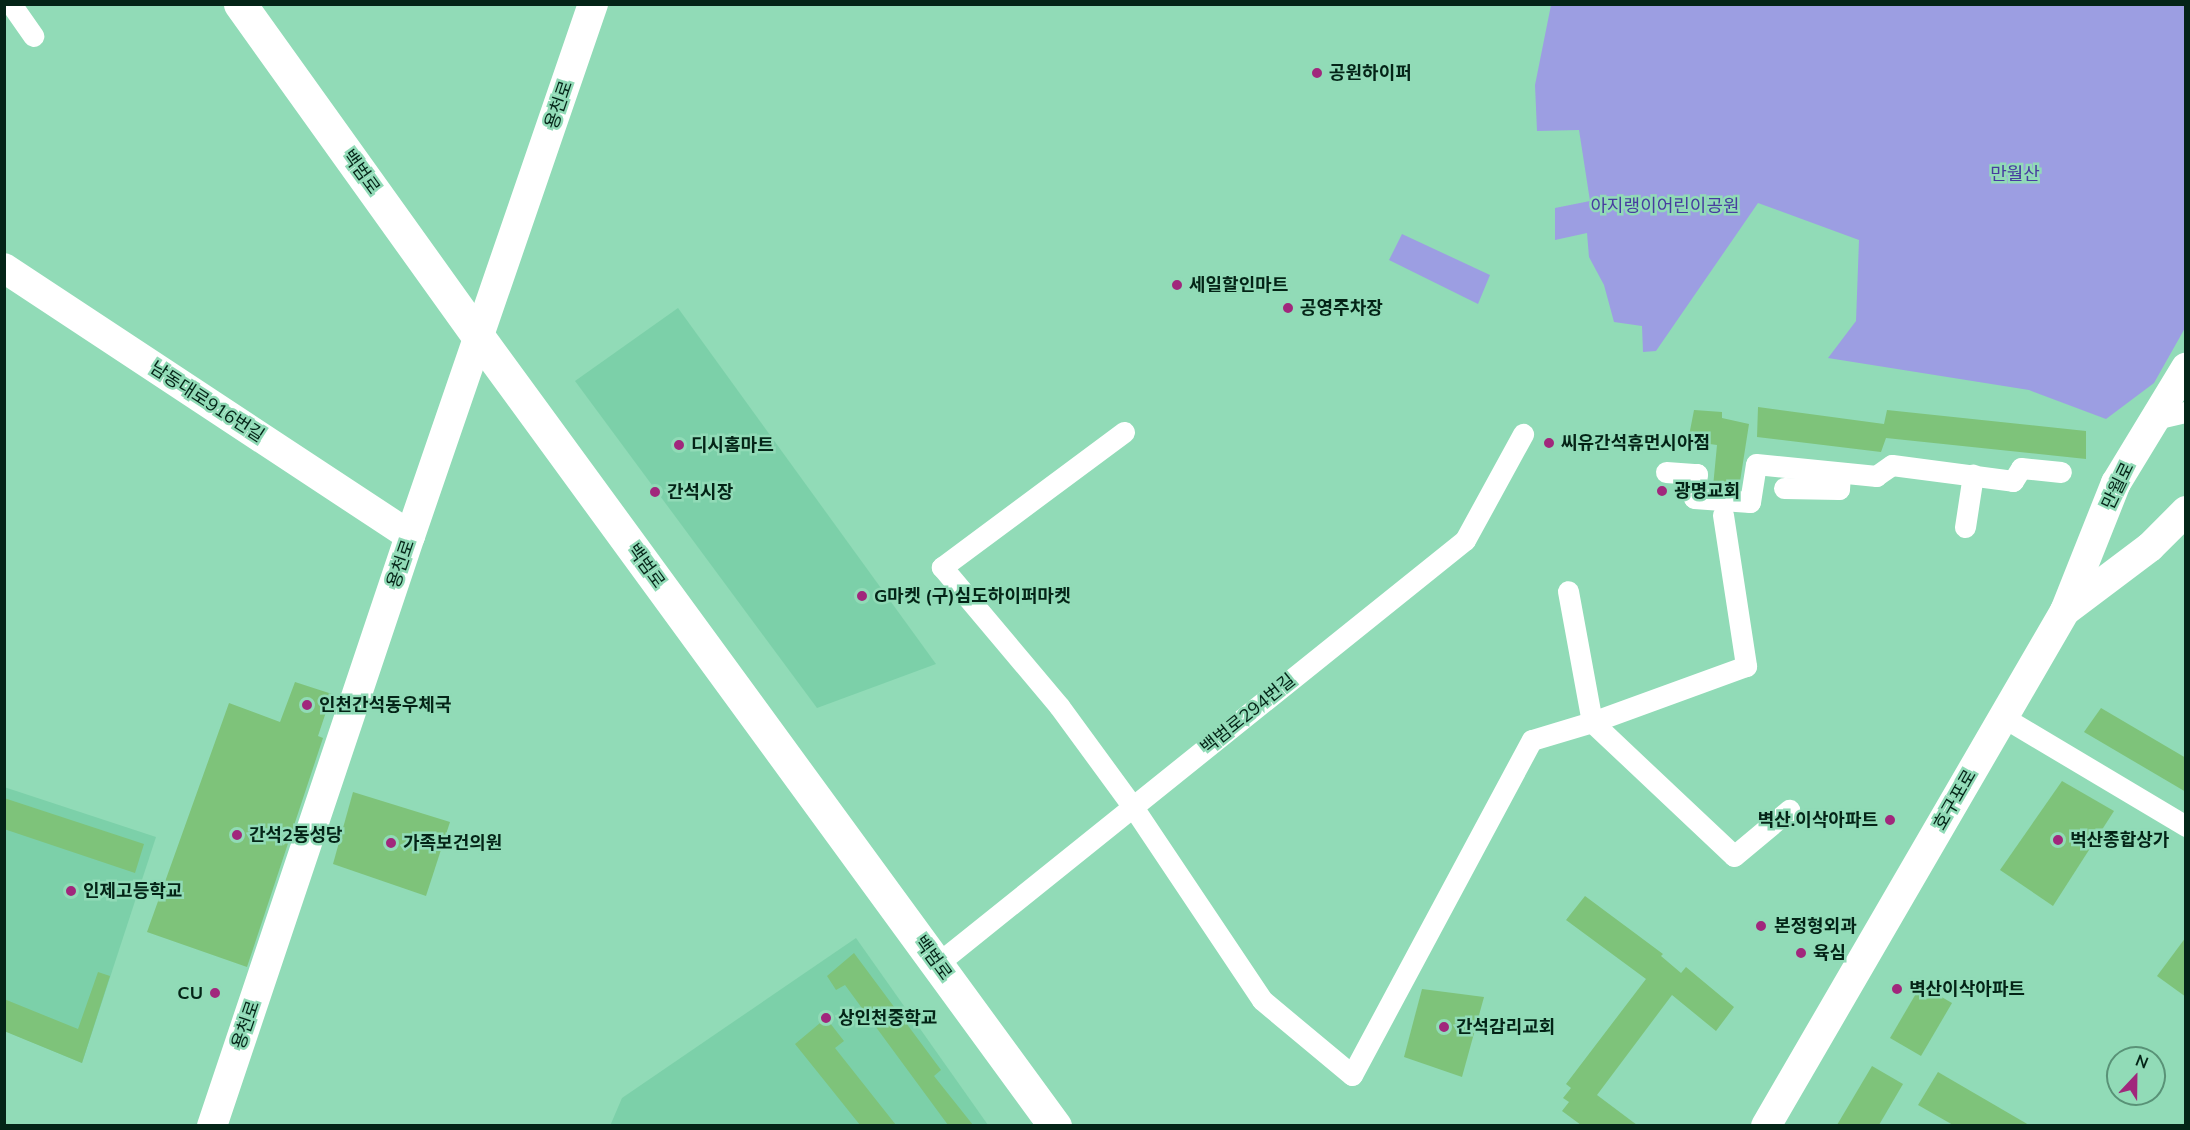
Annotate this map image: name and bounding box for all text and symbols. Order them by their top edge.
place label: 공원하이퍼 [1329,62,1412,84]
marker: 공원하이퍼 [1310,66,1324,80]
street label: 용천로 [541,78,577,132]
street label: 백범로 [338,146,384,198]
park label: 만월산 [1990,163,2040,185]
park label: 아지랭이어린이공원 [1590,195,1740,217]
place label: 세일할인마트 [1189,274,1288,296]
marker: 세일할인마트 [1170,278,1184,292]
place label: 공영주차장 [1300,297,1383,319]
marker: 공영주차장 [1281,301,1295,315]
street label: 남동대로916번길 [146,357,268,447]
place label: 씨유간석휴먼시아점 [1561,432,1710,454]
place label: 디시홈마트 [691,434,774,456]
marker: 씨유간석휴먼시아점 [1542,436,1556,450]
marker: 디시홈마트 [672,438,686,452]
street label: 만월로 [2097,459,2139,513]
place label: 광명교회 [1674,480,1740,502]
place label: 간석시장 [667,481,733,503]
marker: 광명교회 [1655,484,1669,498]
marker: 간석시장 [648,485,662,499]
street label: 용천로 [383,537,419,591]
street label: 백범로 [623,540,669,592]
place label: G마켓 (구)심도하이퍼마켓 [874,585,1071,607]
marker: G마켓 (구)심도하이퍼마켓 [855,589,869,603]
street label: 백범로294번길 [1196,669,1300,759]
place label: 인천간석동우체국 [319,694,451,716]
marker: 인천간석동우체국 [300,698,314,712]
street label: 호구포로 [1929,766,1981,834]
place label: 벽산.이삭아파트 [1758,809,1878,831]
marker: 벽산.이삭아파트 [1883,813,1897,827]
place label: 간석2동성당 [249,824,343,846]
marker: 간석2동성당 [230,828,244,842]
place label: 벅산종합상가 [2070,829,2169,851]
place label: 가족보건의원 [403,832,502,854]
marker: 벅산종합상가 [2051,833,2065,847]
marker: 가족보건의원 [384,836,398,850]
place label: 인제고등학교 [83,880,182,902]
marker: 인제고등학교 [64,884,78,898]
place label: 본정형외과 [1774,915,1857,937]
marker: 본정형외과 [1752,917,1770,935]
street label: 백범로 [910,932,956,984]
place label: 육심 [1813,942,1846,964]
marker: 육심 [1794,946,1808,960]
place label: 벽산이삭아파트 [1909,978,2025,1000]
place label: CU [177,982,203,1004]
marker: 벽산이삭아파트 [1890,982,1904,996]
marker: CU [208,986,222,1000]
street label: 용천로 [228,998,264,1052]
place label: 상인천중학교 [838,1007,937,1029]
marker: 상인천중학교 [819,1011,833,1025]
place label: 간석감리교회 [1456,1016,1555,1038]
marker: 간석감리교회 [1437,1020,1451,1034]
north arrow [2106,1046,2166,1106]
text: N [2133,1050,2151,1073]

